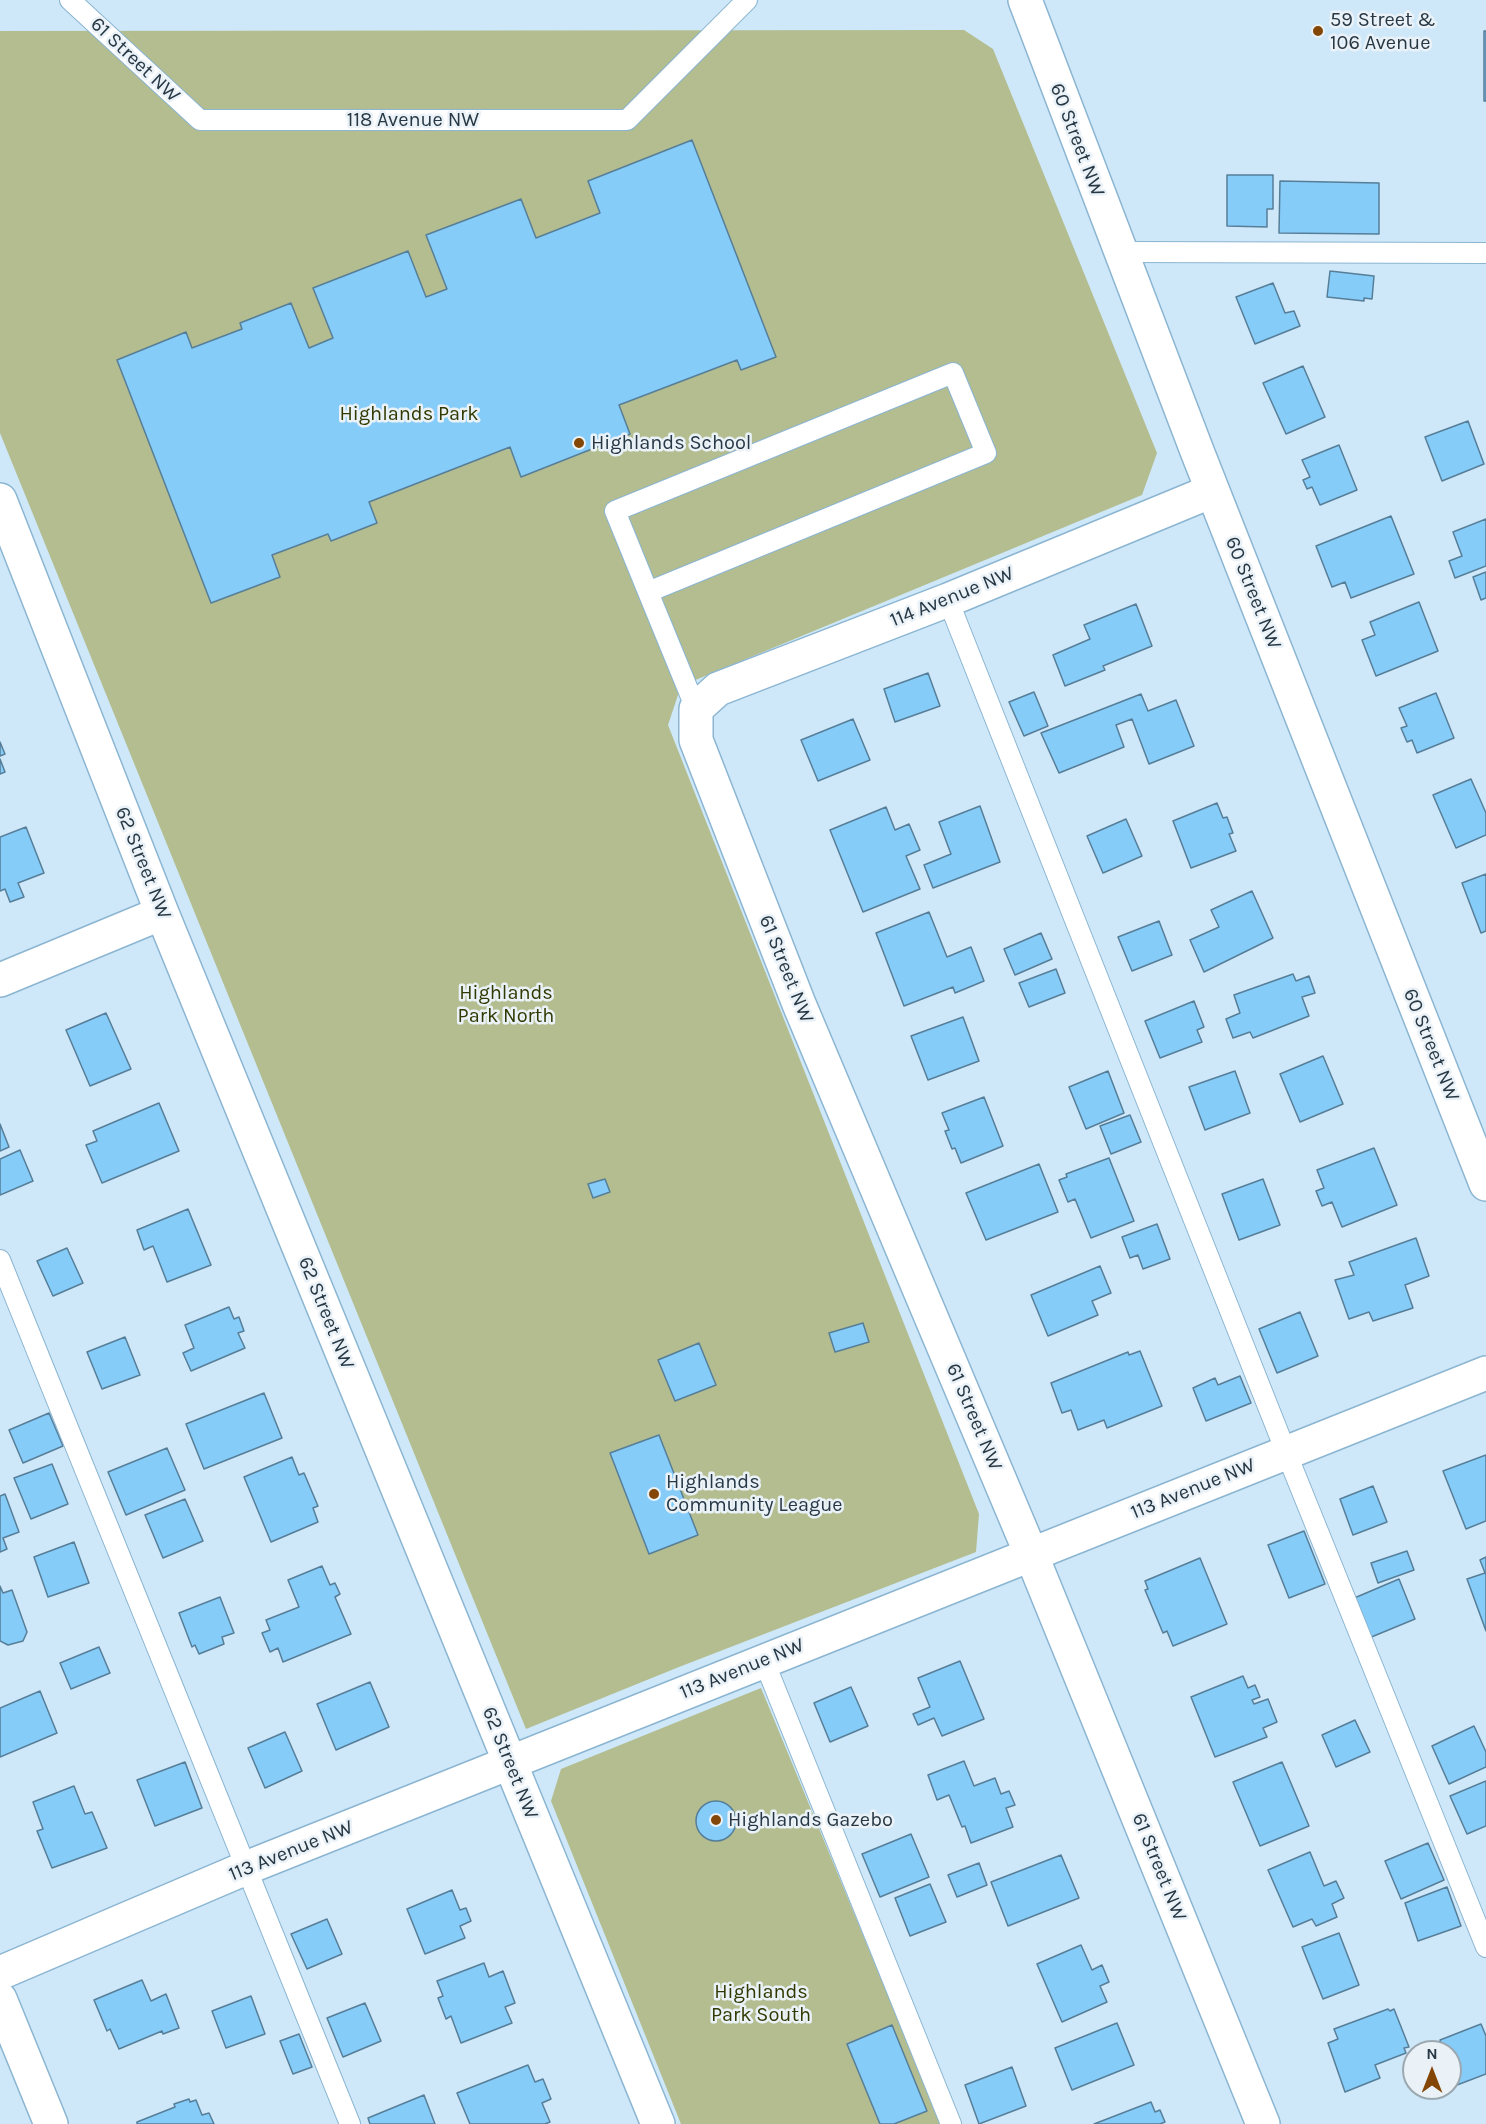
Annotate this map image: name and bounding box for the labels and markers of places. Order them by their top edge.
place label: 59 Street & 106 Avenue [1330,8,1436,55]
marker: 59 Street & 106 Avenue [1311,24,1325,38]
place label: Highlands School [591,431,751,455]
marker: Highlands School [572,436,586,450]
place label: Highlands Community League [666,1470,843,1517]
marker: Highlands Community League [647,1487,661,1501]
place label: Highlands Gazebo [728,1808,893,1832]
marker: Highlands Gazebo [709,1813,723,1827]

